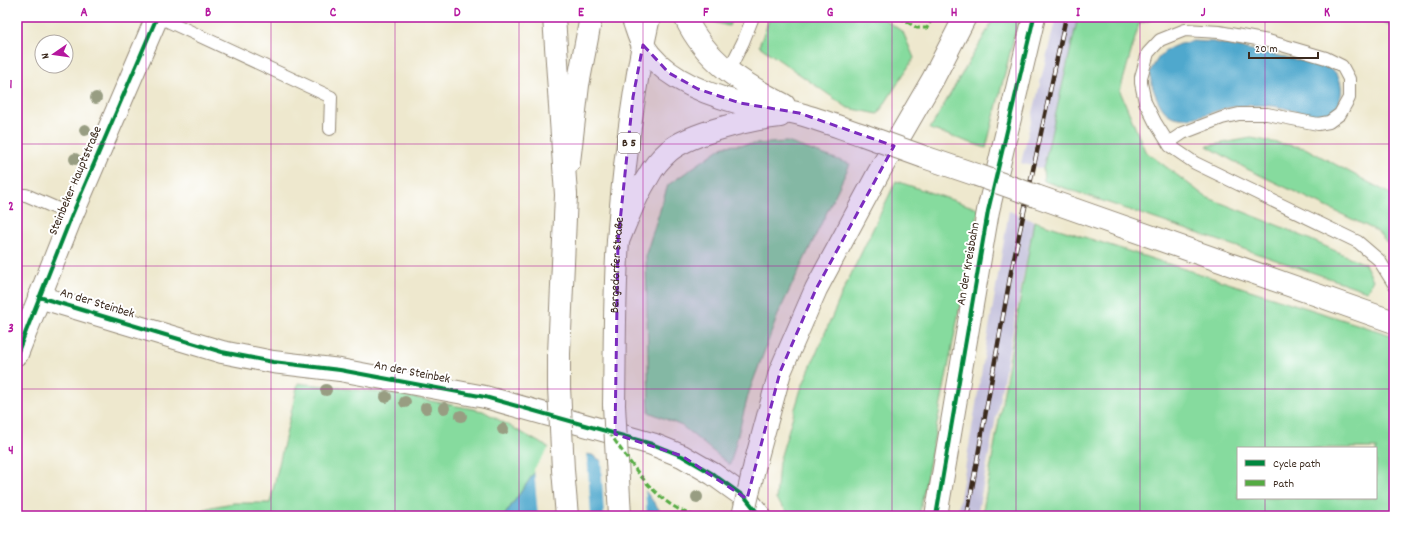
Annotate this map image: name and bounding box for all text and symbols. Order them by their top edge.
text: A [80,4,88,23]
text: B [205,4,211,23]
text: C [330,4,337,23]
text: D [454,4,461,23]
text: E [578,4,585,23]
text: F [703,4,709,23]
text: G [827,4,834,23]
text: H [951,4,958,23]
text: I [1076,4,1081,23]
text: J [1201,4,1206,23]
text: K [1324,4,1330,23]
north arrow [34,34,74,74]
scale bar [1249,34,1318,60]
text: 20 m [1255,41,1278,58]
text: N [38,51,55,60]
text: 1 [10,76,13,95]
street label: Steinbeker Hauptstraße [44,123,108,239]
road number: B 5 [618,133,640,153]
text: 2 [8,198,14,217]
street label: Bergedorfer Straße [606,216,629,313]
street label: An der Kreisbahn [952,221,986,307]
street label: An der Steinbek [57,284,137,324]
text: 3 [8,320,14,339]
street label: An der Steinbek [372,356,452,390]
text: 4 [8,442,14,461]
legend [1237,447,1377,499]
text: Cycle path [1273,456,1321,473]
text: Path [1273,476,1294,493]

